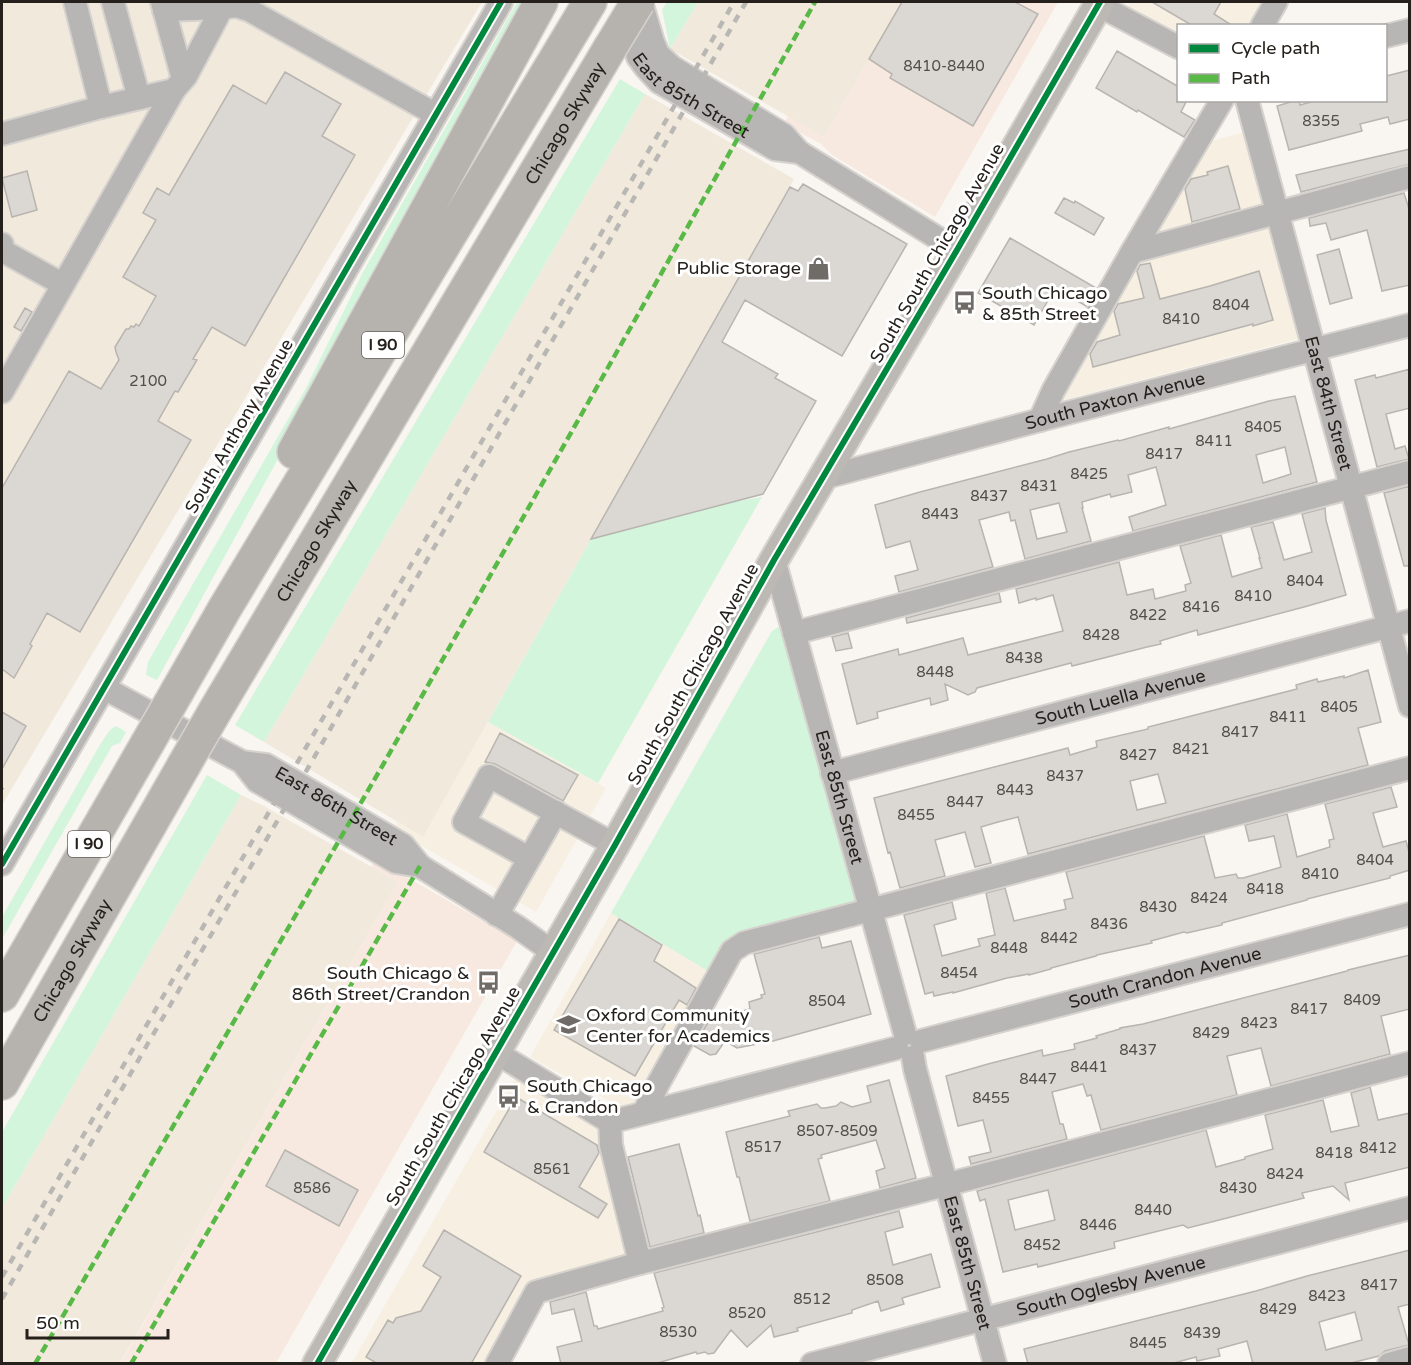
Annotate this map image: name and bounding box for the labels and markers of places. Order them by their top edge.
shop icon: Public Storage [806,255,832,281]
place label: Public Storage [677,257,801,279]
place label: South Chicago & 85th Street [982,282,1108,325]
bus stop icon: South Chicago & 85th Street [951,290,977,316]
place label: South Chicago & 86th Street/Crandon [292,962,470,1005]
bus stop icon: South Chicago & 86th Street/Crandon [475,970,501,996]
place label: Oxford Community Center for Academics [586,1004,770,1047]
school or university icon: Oxford Community Center for Academics [555,1012,581,1038]
place label: South Chicago & Crandon [527,1075,653,1118]
bus stop icon: South Chicago & Crandon [496,1083,522,1109]

